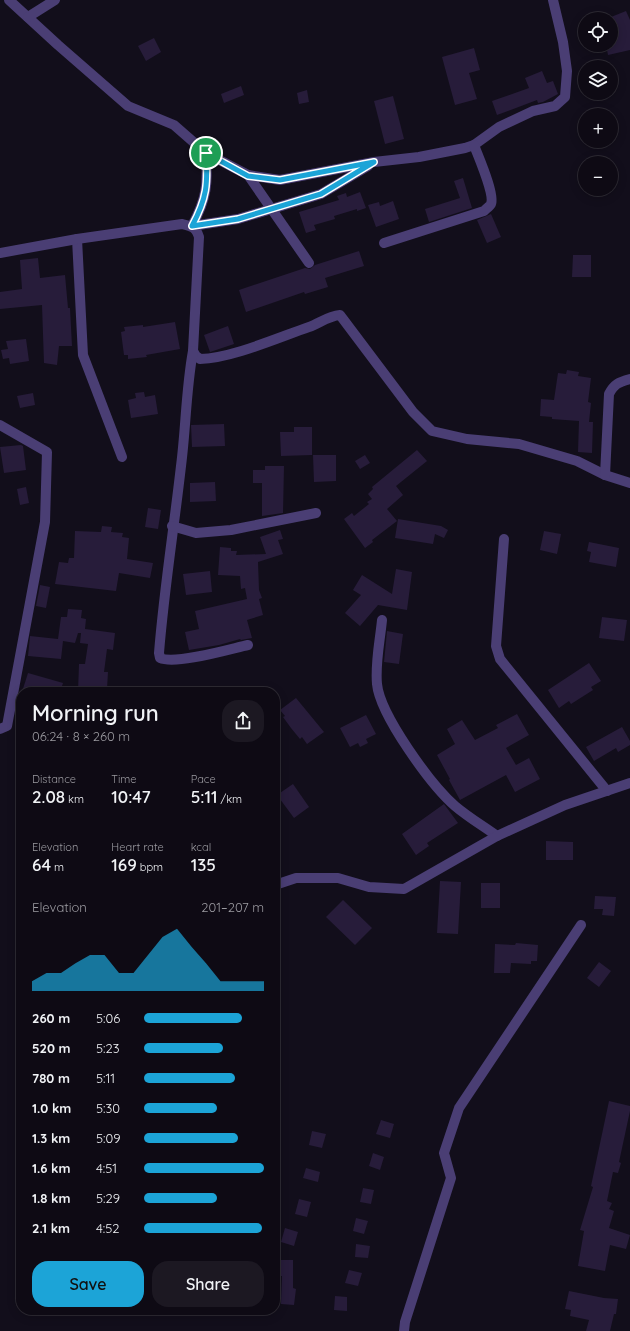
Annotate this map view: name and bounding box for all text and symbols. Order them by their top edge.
map controls [578,12,618,196]
button: locate [578,12,618,52]
button: layers [578,60,618,100]
button: + [578,108,618,148]
pin [189,136,223,170]
icon: arrive [195,142,217,164]
button: − [578,156,618,196]
text: Morning run [32,699,159,727]
button: share [222,700,264,742]
text: 06:24 · 8 × 260 m [32,728,130,744]
text: Distance [32,772,76,786]
text: Time [111,772,137,786]
text: Pace [191,772,216,786]
text: 2.08 [32,786,65,807]
text: 10:47 [111,786,151,807]
text: 5:11 [191,786,217,807]
text: km [65,792,84,806]
text: /km [217,792,242,806]
text: Elevation [32,840,78,854]
text: Heart rate [111,840,164,854]
text: kcal [191,840,211,854]
text: 64 [32,854,51,875]
text: 169 [111,854,137,875]
text: 135 [191,854,216,875]
text: m [51,860,64,874]
text: bpm [137,860,163,874]
text: Elevation [32,899,87,915]
text: 201–207 m [201,899,264,915]
text: 260 m [32,1010,70,1026]
text: 5:06 [96,1010,120,1026]
text: 520 m [32,1040,71,1056]
text: 5:23 [96,1040,120,1056]
text: 780 m [32,1070,70,1086]
text: 5:11 [96,1070,115,1086]
text: 1.0 km [32,1100,71,1116]
text: 5:30 [96,1100,120,1116]
text: 1.3 km [32,1130,70,1146]
text: 5:09 [96,1130,121,1146]
text: 1.6 km [32,1160,71,1176]
text: 4:51 [96,1160,117,1176]
text: 1.8 km [32,1190,70,1206]
text: 5:29 [96,1190,120,1206]
text: 2.1 km [32,1220,70,1236]
text: 4:52 [96,1220,120,1236]
button: Save [32,1261,144,1307]
button: Share [152,1261,264,1307]

